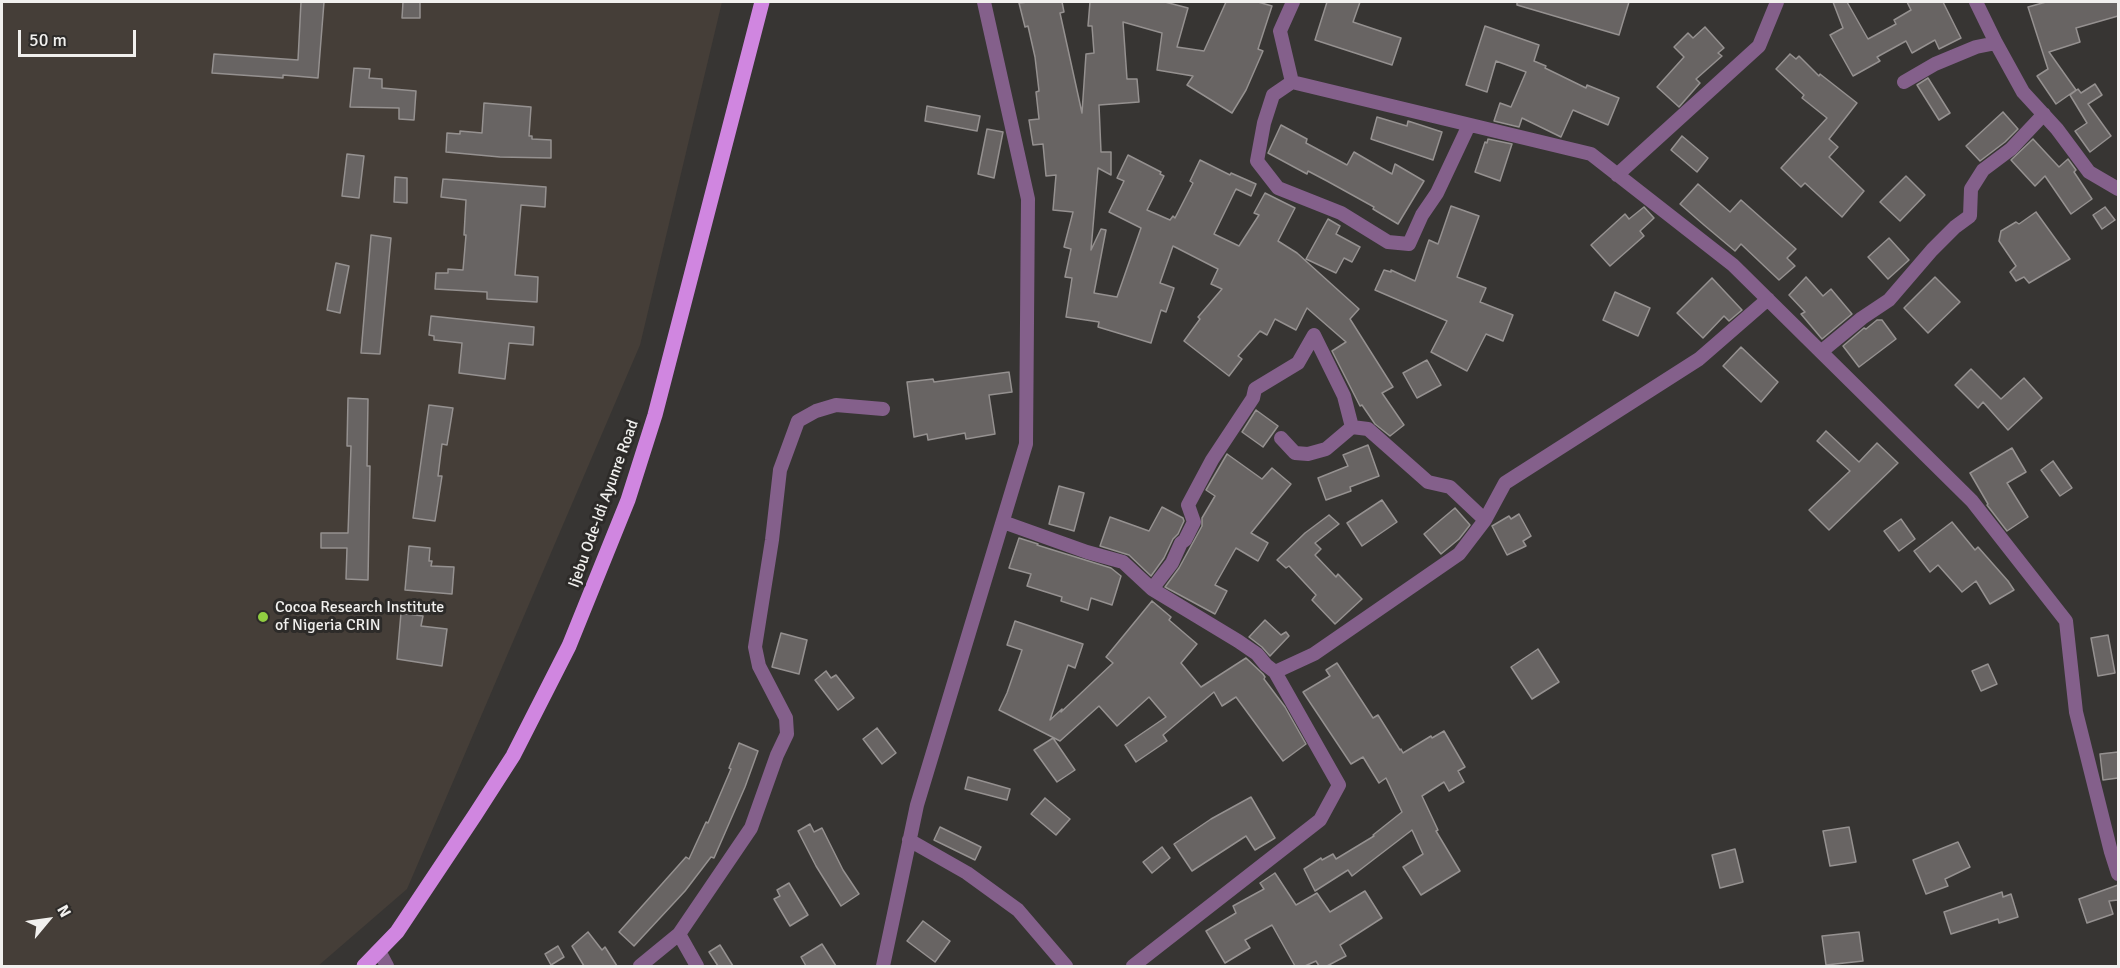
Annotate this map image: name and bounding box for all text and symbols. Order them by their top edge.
scale bar [21,18,140,56]
text: 50 m [29,29,67,51]
street label: Ijebu Ode-Idi Ayunre Road [565,417,643,591]
place label: Cocoa Research Institute of Nigeria CRIN [275,598,444,636]
marker: Cocoa Research Institute of Nigeria CRIN [256,610,270,624]
north arrow [18,890,78,950]
text: N [52,902,75,921]

